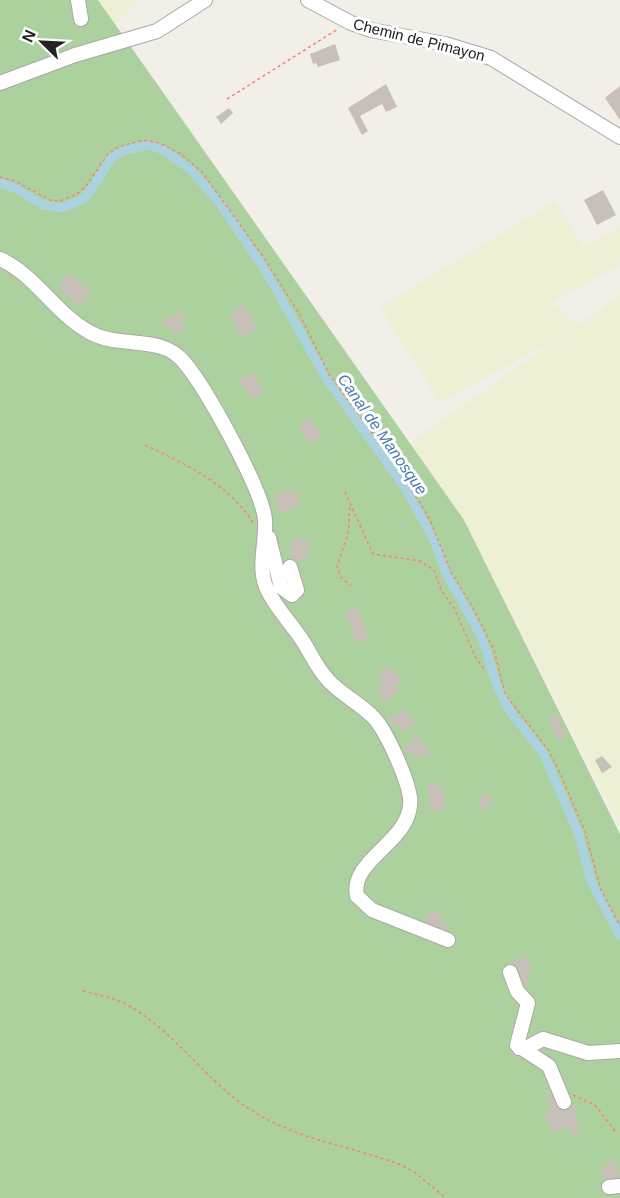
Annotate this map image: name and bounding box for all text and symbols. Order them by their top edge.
north arrow [12,12,72,72]
street label: Chemin de Pimayon [352,15,487,64]
text: N [19,27,39,45]
water label: Canal de Manosque [335,371,431,498]

